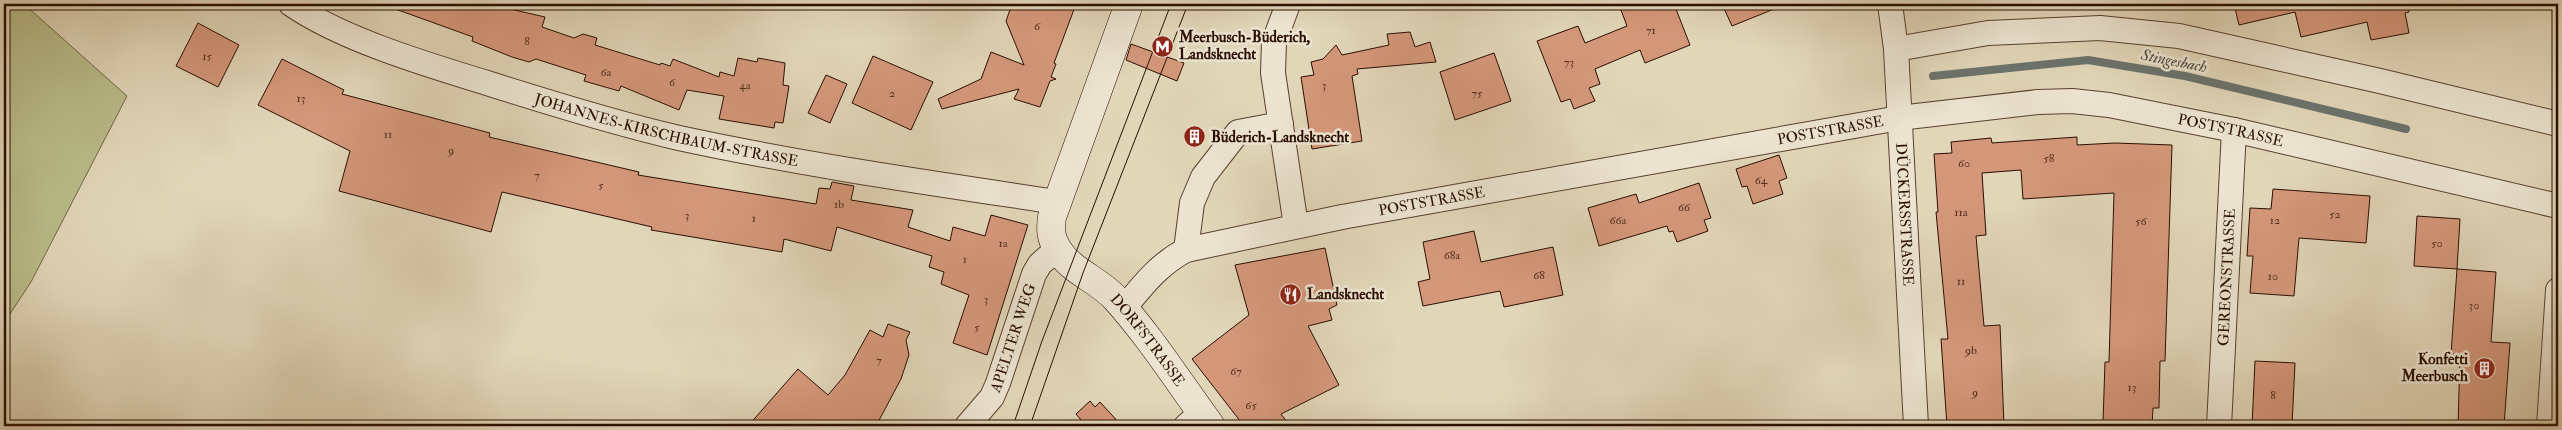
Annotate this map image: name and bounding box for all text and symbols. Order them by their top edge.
house number: 6 [1034,19,1041,34]
house number: 71 [1646,23,1656,38]
place label: Meerbusch-Büderich, Landsknecht [1178,28,1311,64]
house number: 8 [524,34,530,49]
metro station icon: Meerbusch-Büderich, Landsknecht [1151,34,1175,58]
water label: Stingesbach [2138,45,2209,77]
house number: 15 [202,49,212,64]
house number: 73 [1564,55,1574,70]
house number: 6a [601,65,613,80]
house number: 6 [669,75,676,90]
house number: 4a [739,78,752,93]
house number: 3 [1322,78,1326,93]
house number: 2 [889,86,895,101]
house number: 75 [1472,86,1483,101]
street label: JOHANNES-KIRSCHBAUM-STRASSE [531,89,800,171]
house number: 13 [297,91,305,106]
street label: POSTSTRASSE [2176,109,2286,151]
street label: POSTSTRASSE [1776,111,1885,149]
building icon: Büderich-Landsknecht [1183,125,1207,149]
house number: 11 [384,127,392,142]
place label: Büderich-Landsknecht [1211,128,1349,147]
street label: DÜCKERSSTRASSE [1891,142,1918,287]
house number: 9 [447,143,454,158]
house number: 58 [2044,151,2055,166]
house number: 60 [1958,156,1970,171]
house number: 7 [534,168,540,183]
house number: 64 [1755,173,1768,188]
house number: 5 [598,178,604,193]
street label: POSTSTRASSE [1377,182,1486,220]
house number: 1b [834,197,844,212]
house number: 66 [1678,200,1691,215]
house number: 11a [1954,205,1969,220]
house number: 52 [2329,207,2341,222]
house number: 3 [685,208,689,223]
street label: GEREONSTRASSE [2214,208,2240,346]
house number: 1 [752,211,756,226]
house number: 66a [1609,213,1628,228]
house number: 12 [2270,213,2280,228]
house number: 56 [2135,214,2148,229]
house number: 1a [998,236,1009,251]
house number: 50 [2431,236,2443,251]
house number: 68a [1444,248,1461,263]
house number: 1 [963,252,967,267]
house number: 68 [1533,268,1545,283]
house number: 10 [2268,269,2278,284]
house number: 11 [1957,274,1965,289]
street label: APELTER WEG [985,281,1040,396]
restaurant icon: Landsknecht [1279,282,1303,306]
place label: Landsknecht [1307,285,1384,304]
street label: DORFSTRASSE [1106,290,1189,390]
house number: 3 [984,292,988,307]
house number: 30 [2469,298,2479,313]
house number: 5 [974,320,980,335]
house number: 9b [1964,343,1977,358]
place label: Konfetti Meerbusch [2400,350,2468,386]
house number: 7 [876,353,882,368]
building icon: Konfetti Meerbusch [2472,356,2496,380]
house number: 67 [1230,364,1242,379]
house number: 13 [2128,380,2136,395]
house number: 9 [1971,385,1978,400]
house number: 8 [2270,388,2276,403]
house number: 65 [1245,398,1257,413]

